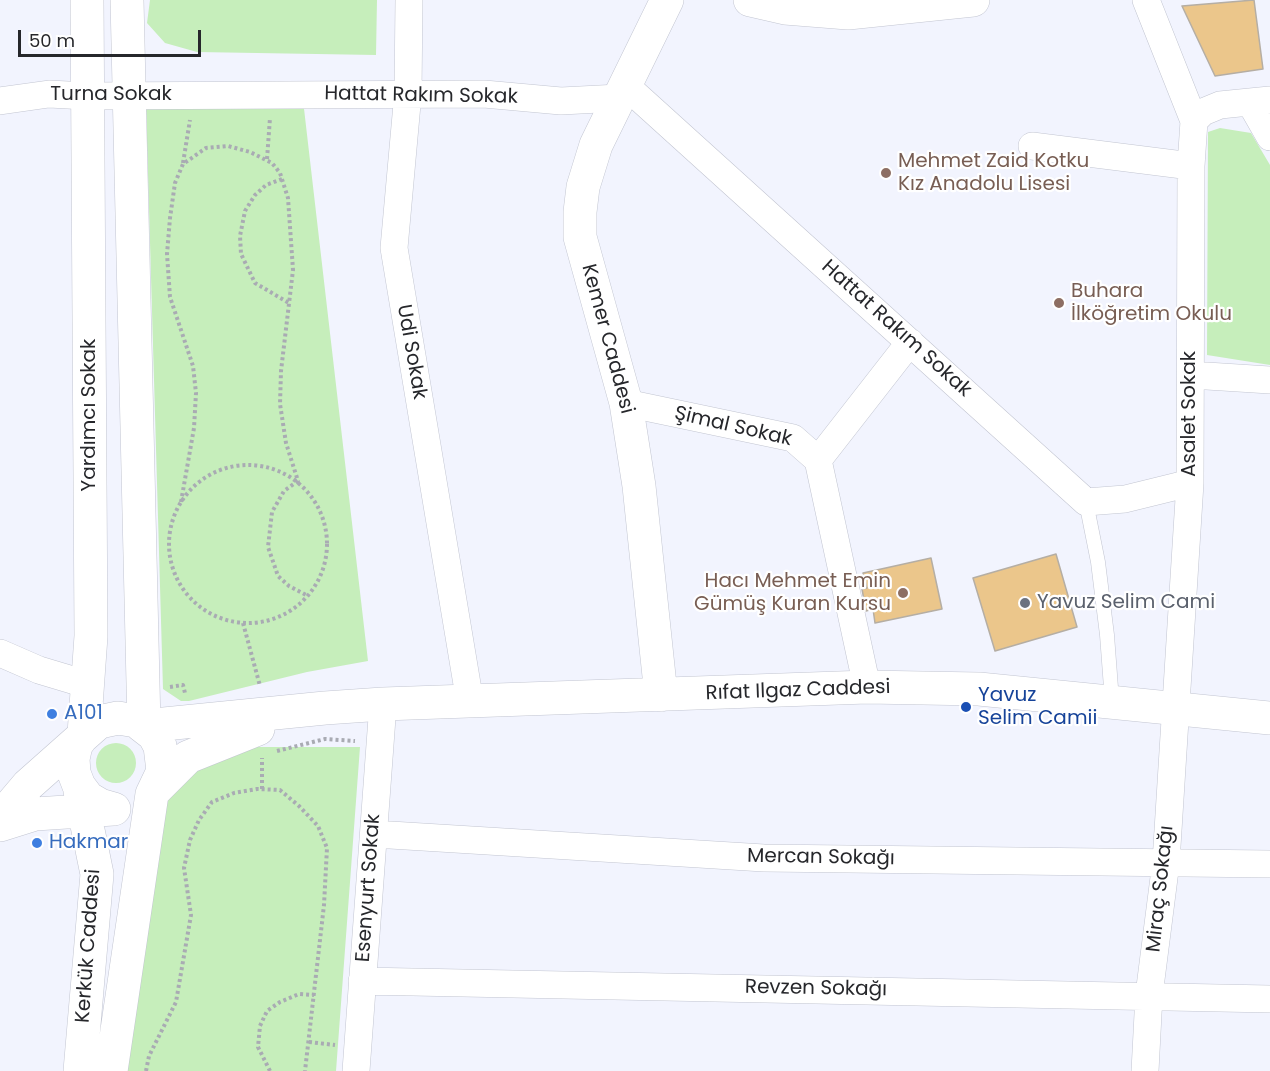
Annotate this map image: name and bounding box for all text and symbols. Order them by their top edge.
scale bar [21,18,204,56]
text: 50 m [29,28,75,53]
street label: Hattat Rakım Sokak [324,82,518,110]
street label: Turna Sokak [50,83,172,107]
place label: Mehmet Zaid Kotku Kız Anadolu Lisesi [898,150,1089,197]
marker: Mehmet Zaid Kotku Kız Anadolu Lisesi [879,166,893,180]
street label: Hattat Rakım Sokak [816,255,976,403]
street label: Kemer Caddesi [575,262,639,416]
place label: Buhara İlköğretim Okulu [1071,280,1232,327]
marker: Buhara İlköğretim Okulu [1052,296,1066,310]
street label: Udi Sokak [391,303,431,401]
street label: Yardımcı Sokak [78,339,102,491]
street label: Asalet Sokak [1178,351,1202,477]
street label: Şimal Sokak [672,402,794,452]
place label: Hacı Mehmet Emin Gümüş Kuran Kursu [694,570,891,617]
marker: Hacı Mehmet Emin Gümüş Kuran Kursu [896,586,910,600]
place label: Yavuz Selim Cami [1037,591,1215,615]
marker: Yavuz Selim Cami [1018,596,1032,610]
street label: Rıfat Ilgaz Caddesi [705,676,891,706]
place label: Yavuz Selim Camii [978,684,1097,731]
marker: Yavuz Selim Camii [959,700,973,714]
place label: A101 [64,702,103,726]
marker: A101 [45,707,59,721]
street label: Esenyurt Sokak [352,813,386,963]
street label: Miraç Sokağı [1142,824,1180,954]
place label: Hakmar [49,831,128,855]
marker: Hakmar [30,836,44,850]
street label: Mercan Sokağı [747,845,895,871]
street label: Kerkük Caddesi [72,868,106,1024]
street label: Revzen Sokağı [745,976,887,1002]

